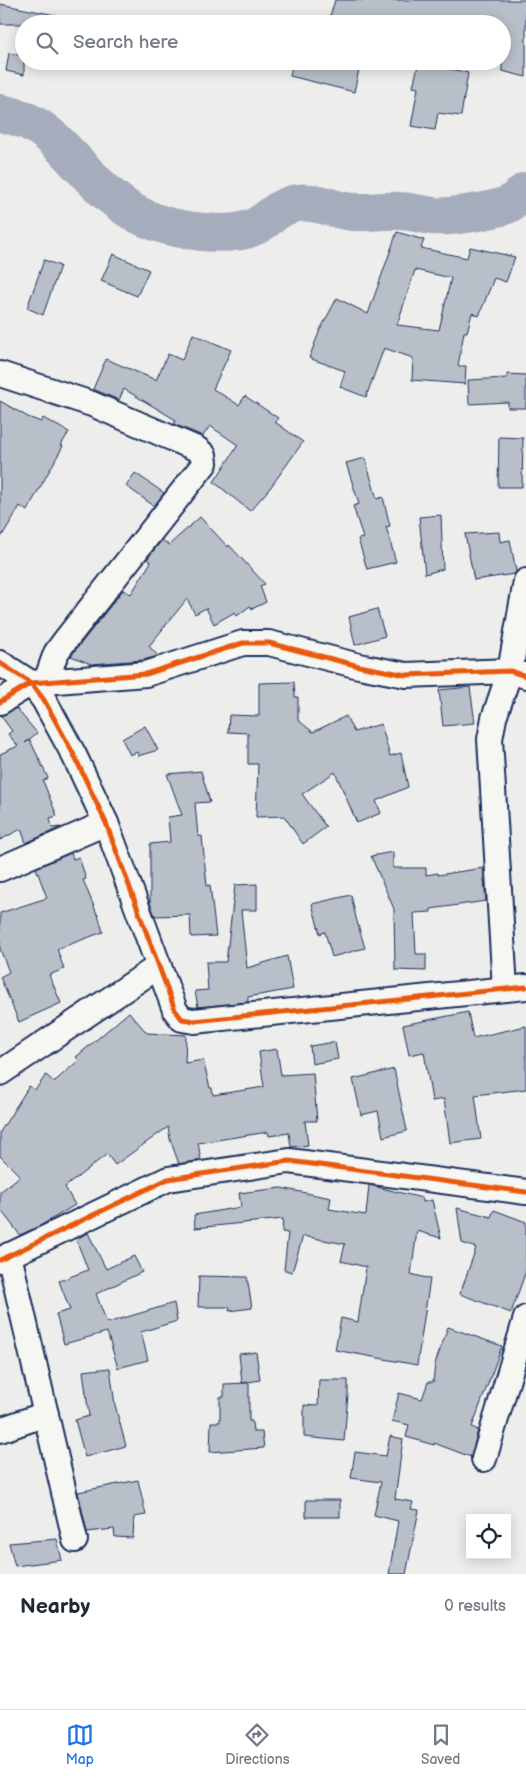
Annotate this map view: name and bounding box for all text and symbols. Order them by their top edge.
search box [15,15,511,70]
icon: search [33,29,61,57]
text: Search here [73,31,178,54]
map controls [466,1514,511,1559]
button: locate [466,1514,511,1559]
text: Nearby [20,1594,90,1619]
text: 0 results [444,1597,506,1616]
tab: Map [66,1721,94,1768]
tab: Directions [225,1721,290,1768]
tab: Saved [421,1721,460,1768]

